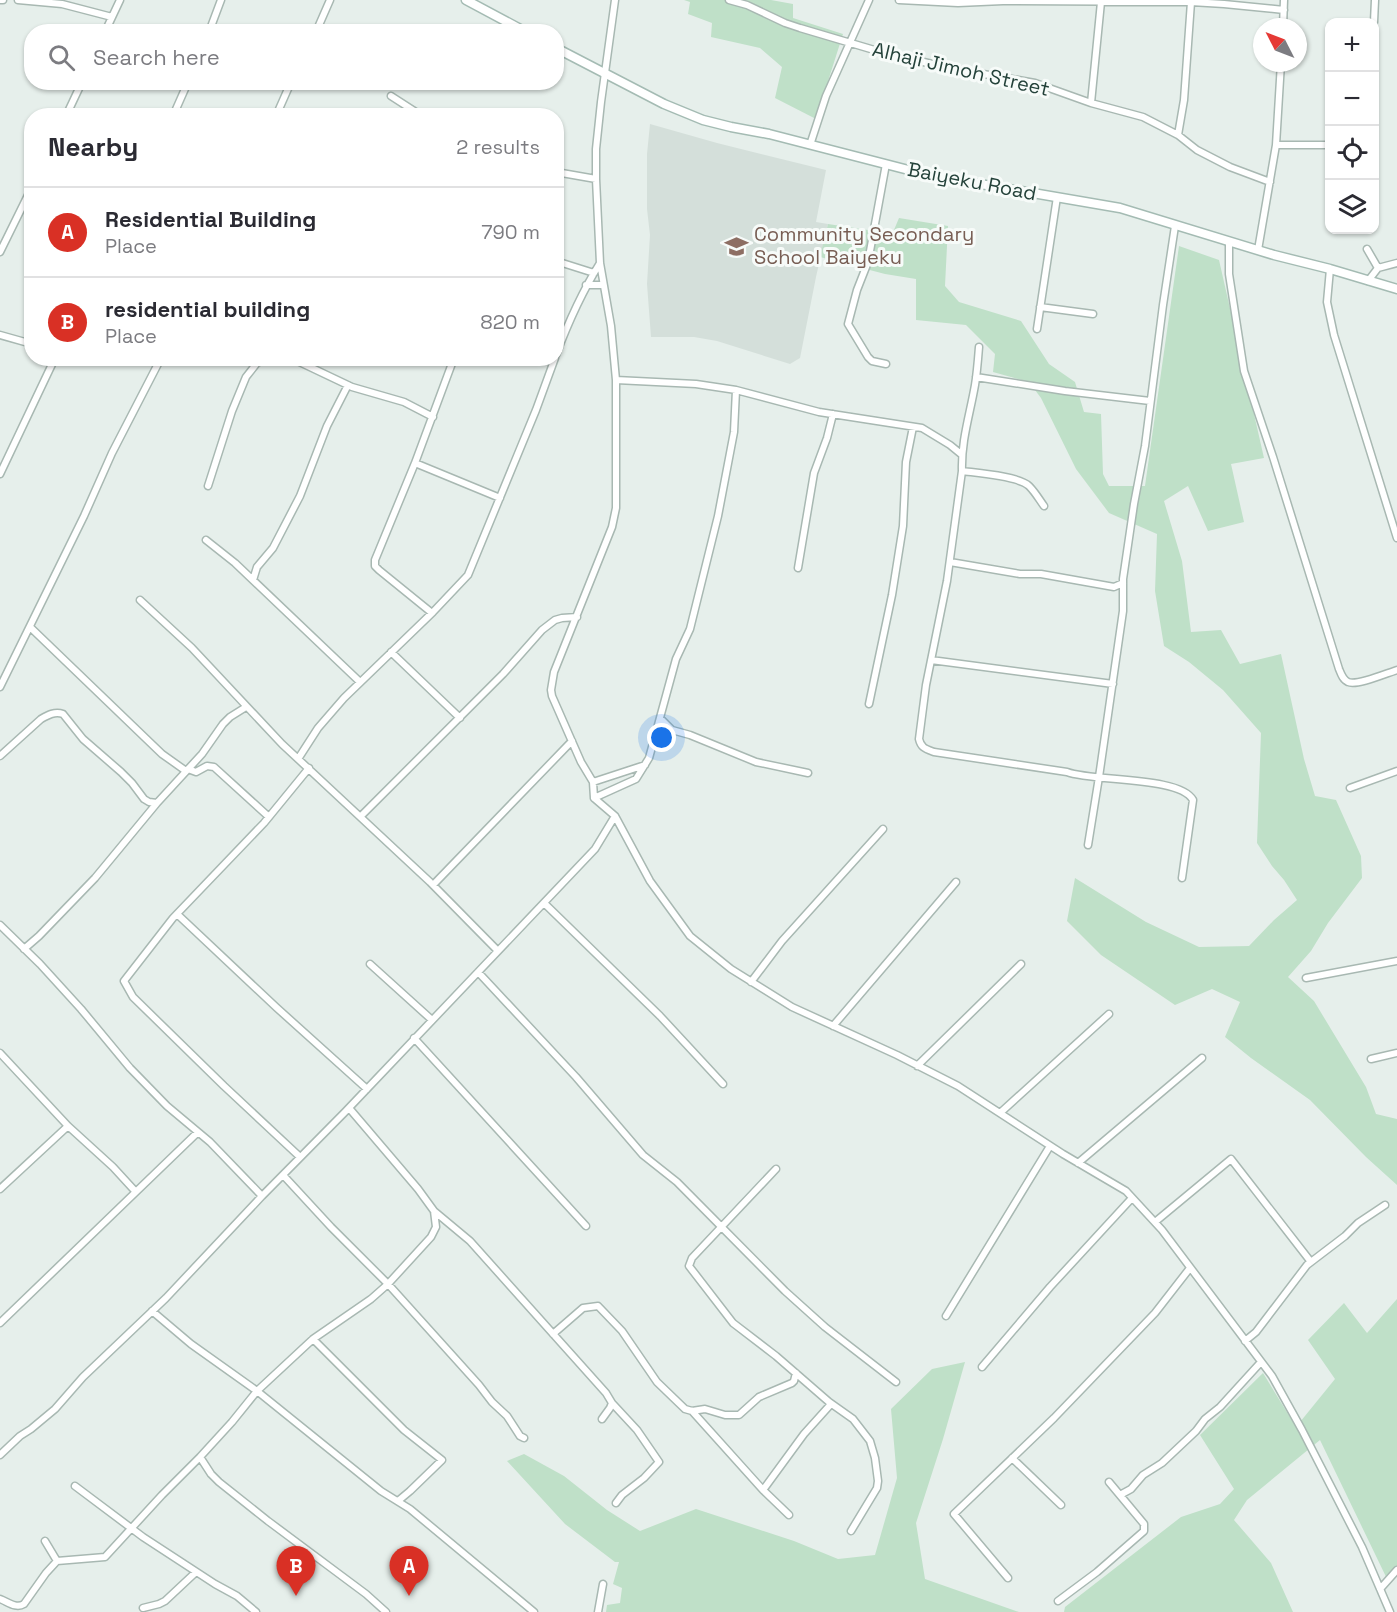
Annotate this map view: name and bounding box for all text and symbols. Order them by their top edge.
north arrow [1253,18,1307,72]
map controls [1325,18,1379,234]
button: + [1325,18,1379,72]
search box [24,24,564,90]
street label: Alhaji Jimoh Street [870,36,1052,102]
icon: search [45,41,78,74]
text: Search here [93,43,220,71]
button: − [1325,72,1379,126]
button: locate [1325,126,1379,180]
text: Nearby [48,130,138,164]
text: 2 results [456,134,540,160]
street label: Baiyeku Road [905,156,1039,206]
button: layers [1325,180,1379,234]
text: Residential Building [105,205,316,233]
text: A [61,219,74,245]
text: 790 m [481,219,540,245]
place label: Community Secondary School Baiyeku [754,221,974,270]
text: Place [105,233,157,259]
school or university icon: Community Secondary School Baiyeku [723,233,749,259]
text: residential building [105,295,310,323]
text: B [61,309,74,335]
text: 820 m [480,309,540,335]
text: Place [105,323,157,349]
your location [647,723,676,752]
pin: B [276,1546,316,1596]
pin: A [390,1546,428,1596]

